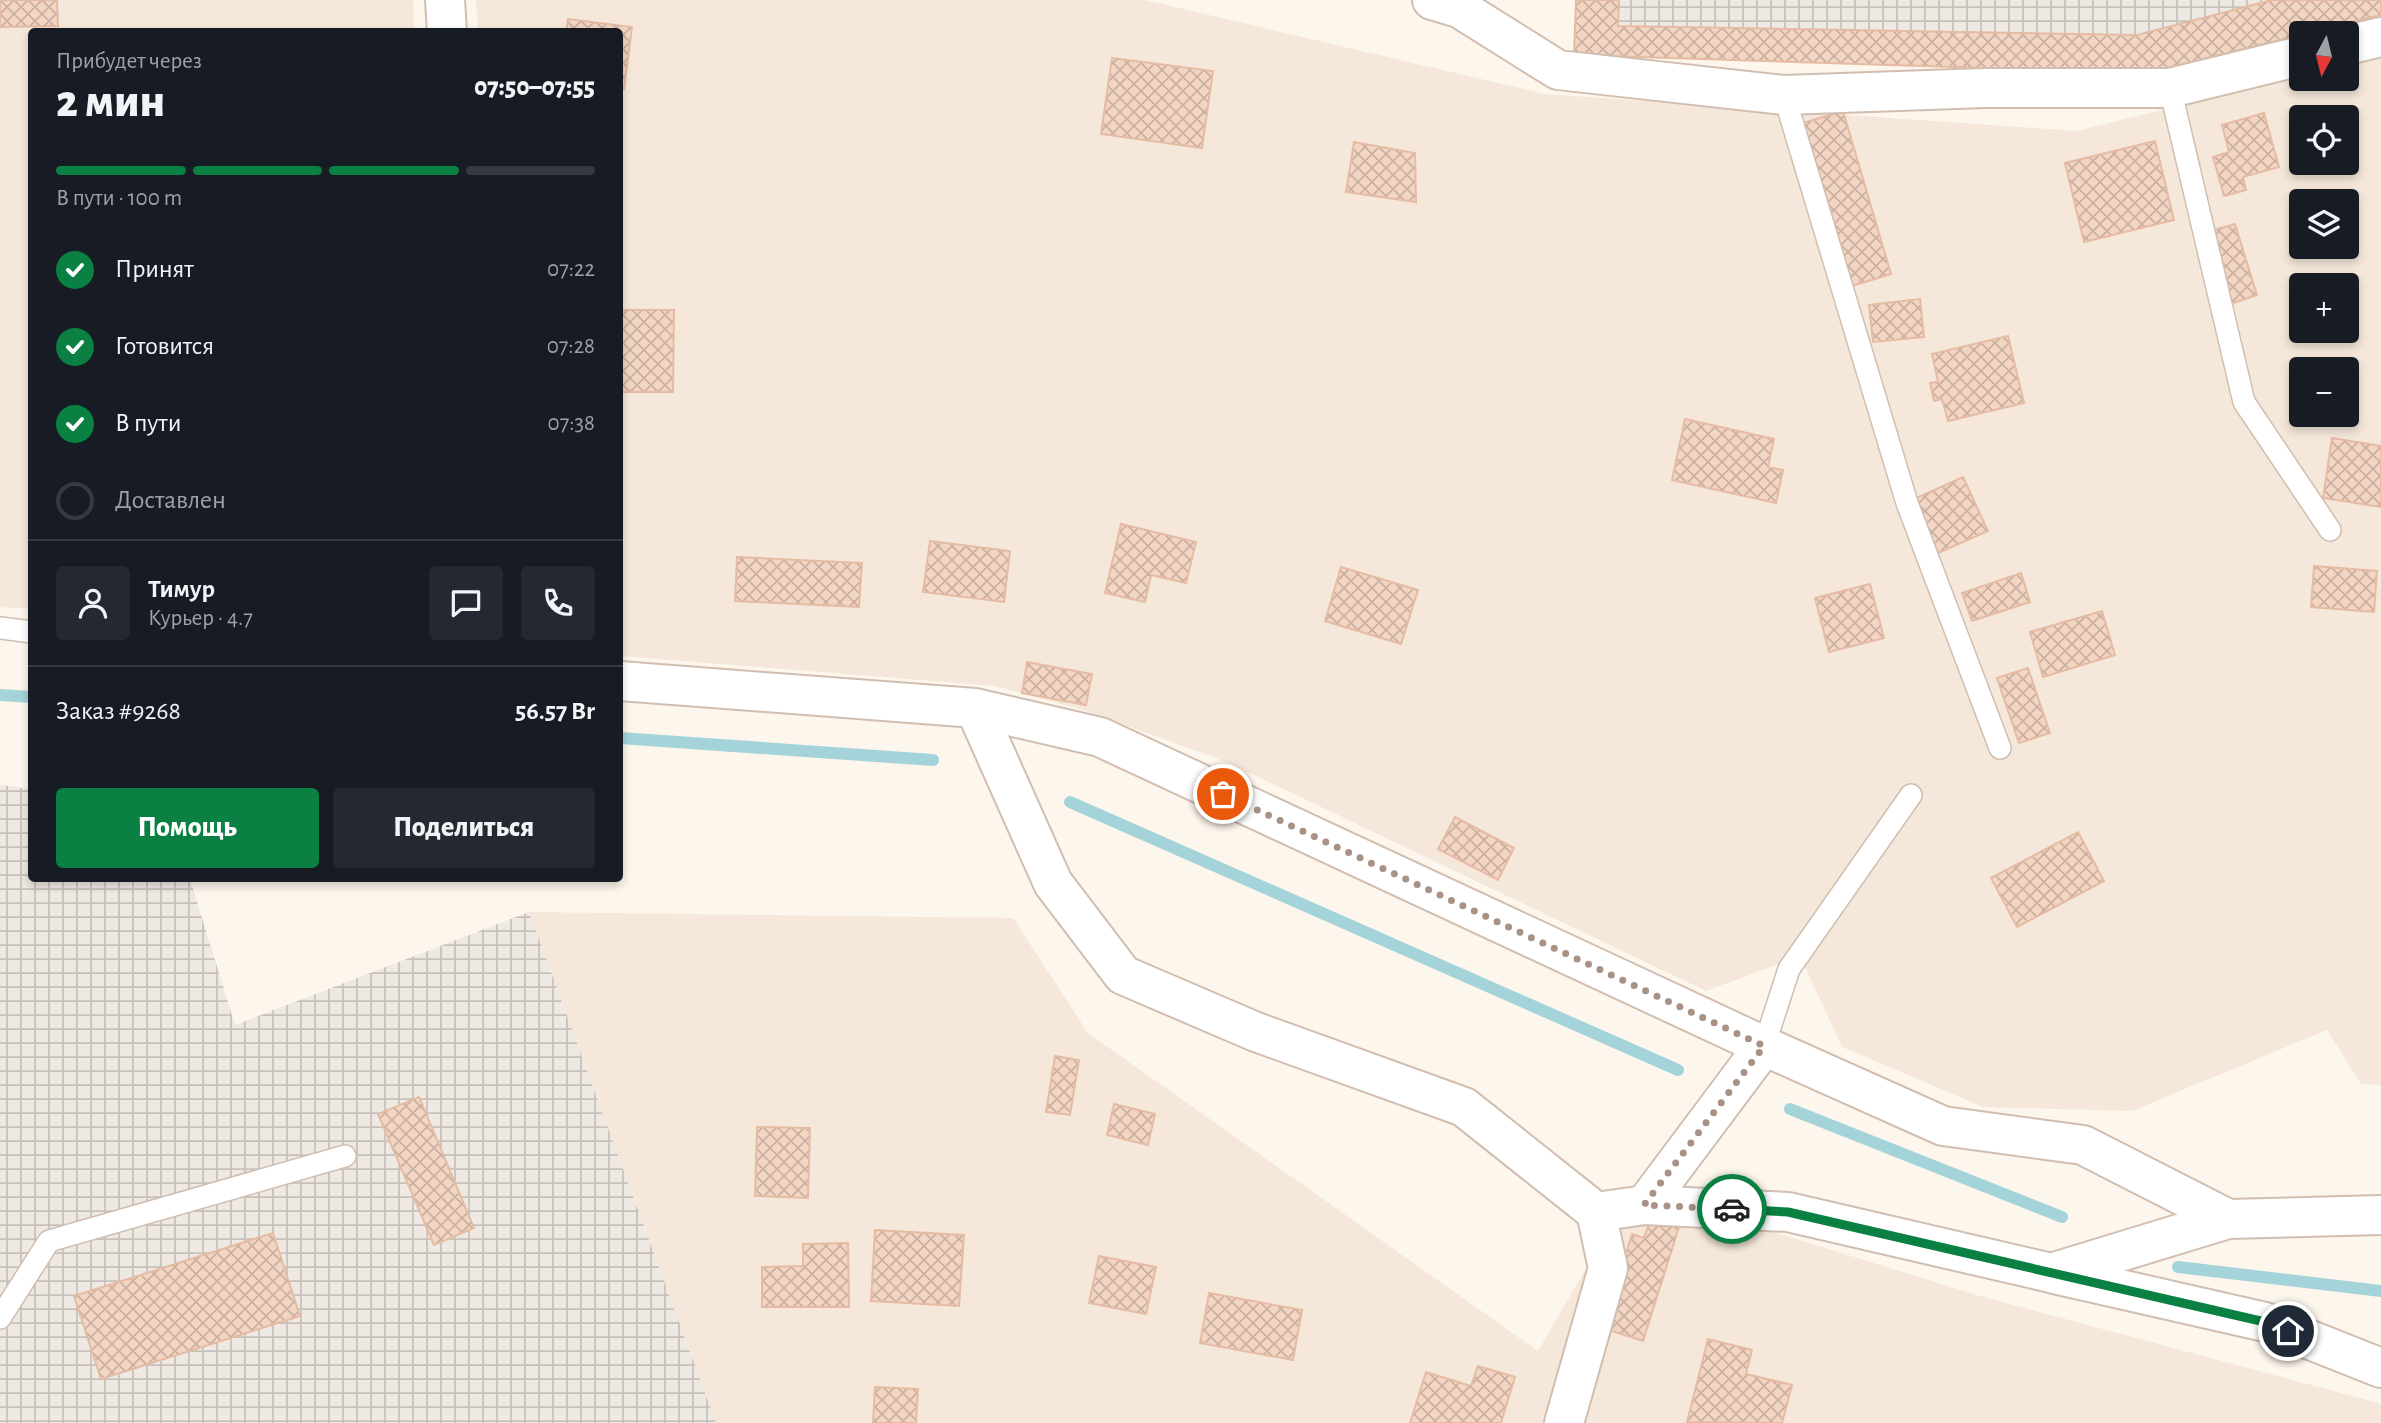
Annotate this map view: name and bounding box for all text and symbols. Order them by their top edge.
north arrow [2289,21,2359,91]
map controls [2289,21,2359,427]
text: Прибудет через [56,50,202,73]
text: 07:50–07:55 [474,74,595,100]
text: 2 мин [56,79,165,125]
button: locate [2289,105,2359,175]
text: В пути · 100 m [56,187,182,210]
button: layers [2289,189,2359,259]
icon: check [56,251,94,289]
text: Принят [115,256,194,282]
text: 07:22 [547,258,595,281]
button: + [2289,273,2359,343]
icon: check [56,328,94,366]
text: Готовится [115,333,214,359]
text: 07:28 [547,335,595,358]
button: − [2289,357,2359,427]
icon: check [56,405,94,443]
text: В пути [115,410,181,436]
text: 07:38 [548,412,595,435]
text: Доставлен [115,487,226,513]
button: person [56,566,130,640]
button: chat [429,566,503,640]
button: phone [521,566,595,640]
text: Тимур [148,576,215,602]
text: Курьер · 4.7 [148,607,253,630]
text: Заказ #9268 [56,698,181,724]
text: 56.57 Br [515,698,595,724]
pin [1193,764,1253,824]
icon: bag [1204,775,1242,813]
button: Помощь [56,788,319,868]
button: Поделиться [333,788,595,868]
courier [1697,1174,1767,1244]
icon: car [1713,1190,1751,1228]
pin [2258,1301,2318,1361]
icon: home [2269,1312,2307,1350]

